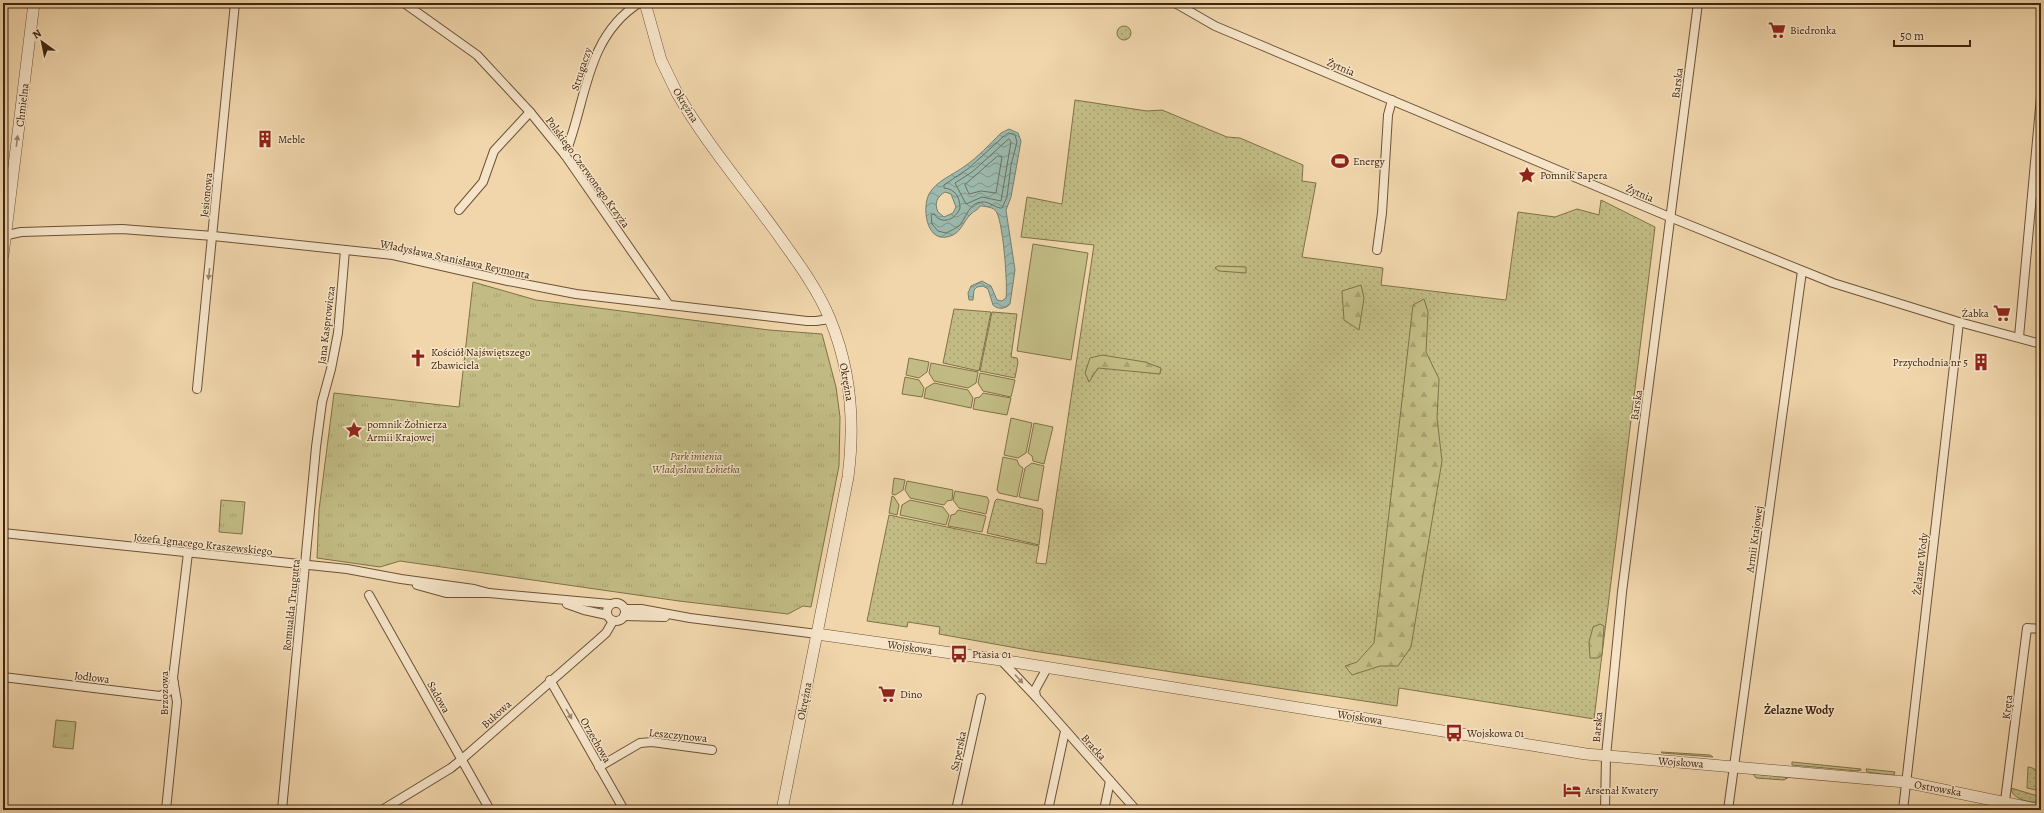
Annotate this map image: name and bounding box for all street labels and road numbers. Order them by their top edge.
street label: Strugaczy [567,45,596,93]
street label: Żytnia [1325,55,1358,80]
street label: Barska [1668,66,1687,99]
street label: Chmielna [12,82,33,128]
street label: Okrężna [669,85,703,126]
street label: Polskiego Czerwonego Krzyża [542,114,634,232]
street label: Jesionowa [197,171,216,218]
street label: Żytnia [1624,181,1657,206]
street label: Władysława Stanisława Reymonta [378,236,532,283]
street label: Jana Kasprowicza [314,284,339,365]
street label: Okrężna [836,362,857,403]
street label: Barska [1627,388,1646,421]
street label: Armii Krajowej [1742,505,1767,574]
street label: Józefa Ignacego Kraszewskiego [133,530,274,559]
street label: Żelazne Wody [1909,532,1932,596]
street label: Romualda Traugutta [279,557,304,652]
street label: Wojskowa [885,637,934,658]
street label: Jodłowa [73,668,111,687]
street label: Brzozowa [157,670,172,715]
street label: Sadowa [424,678,454,717]
street label: Okrężna [793,680,816,721]
street label: Kręta [1999,693,2017,720]
street label: Bukowa [478,696,515,732]
street label: Wojskowa [1335,706,1384,729]
street label: Barska [1589,710,1606,743]
street label: Orzechowa [576,715,615,767]
street label: Leszczynowa [648,725,709,746]
street label: Saperska [947,729,970,772]
street label: Bracka [1078,731,1110,764]
street label: Wojskowa [1657,753,1705,772]
street label: Ostrowska [1913,777,1964,800]

